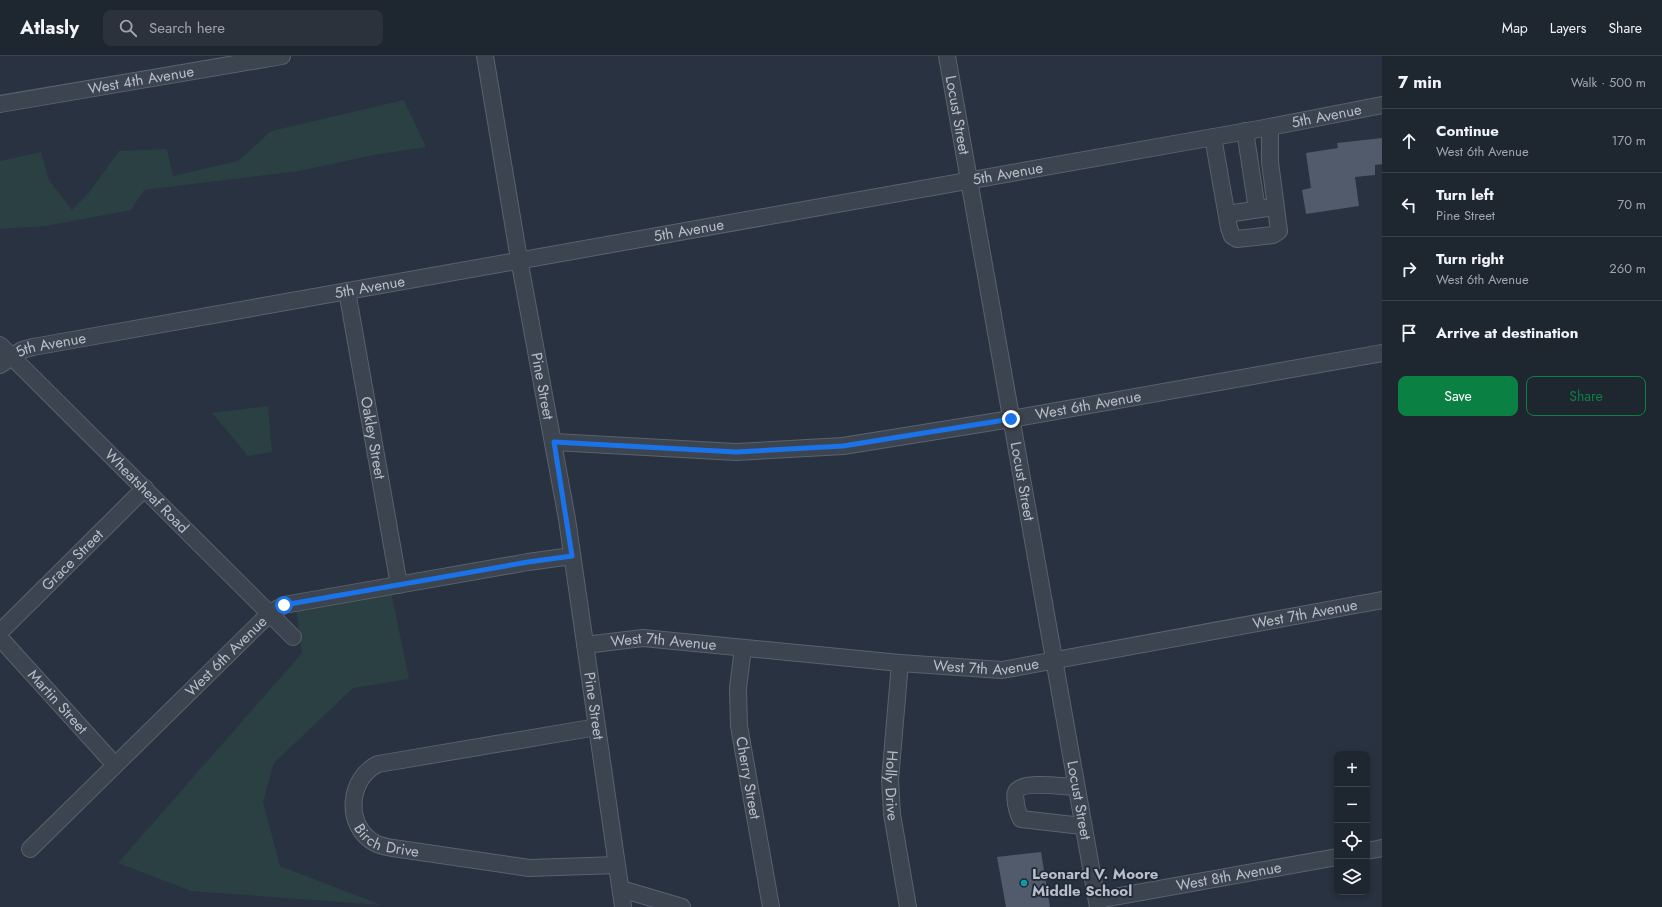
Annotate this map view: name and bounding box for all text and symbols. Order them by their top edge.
search box [103,10,383,46]
text: Atlasly [20,14,79,41]
icon: search [117,17,139,39]
text: Search here [149,17,225,39]
text: Map [1502,18,1528,38]
text: Layers [1550,18,1586,38]
text: Share [1608,18,1642,38]
street label: West 4th Avenue [86,60,196,100]
text: 7 min [1398,70,1442,94]
text: Walk · 500 m [1571,73,1646,92]
street label: Locust Street [940,74,975,157]
street label: 5th Avenue [1289,98,1364,134]
text: Continue [1436,120,1499,142]
icon: ahead [1398,130,1420,152]
text: 170 m [1611,131,1646,150]
text: West 6th Avenue [1436,142,1529,161]
street label: 5th Avenue [971,157,1045,191]
text: Turn left [1436,184,1494,206]
icon: left [1398,194,1420,216]
text: 70 m [1617,195,1646,214]
text: Pine Street [1436,206,1495,225]
street label: 5th Avenue [652,213,726,247]
text: Turn right [1436,248,1504,270]
icon: right [1398,258,1420,280]
text: 260 m [1609,259,1646,278]
street label: 5th Avenue [333,270,407,304]
text: West 6th Avenue [1436,270,1529,289]
icon: arrive [1398,322,1420,344]
text: Arrive at destination [1436,322,1578,344]
street label: 5th Avenue [11,327,88,363]
street label: Pine Street [525,351,560,422]
button: Save [1398,376,1518,416]
button: Share [1526,376,1646,416]
street label: West 6th Avenue [1034,385,1143,425]
street label: Oakley Street [355,395,391,481]
route end [1002,410,1020,428]
street label: Locust Street [1005,440,1040,523]
street label: Wheatsheaf Road [99,444,194,538]
street label: Grace Street [36,524,109,596]
street label: West 7th Avenue [1251,594,1360,635]
route start [275,596,293,614]
street label: West 6th Avenue [180,611,272,702]
street label: West 7th Avenue [609,627,718,656]
street label: West 7th Avenue [932,652,1041,681]
street label: Martin Street [23,665,93,739]
street label: Pine Street [578,671,610,742]
street label: Cherry Street [730,735,766,821]
street label: Holly Drive [879,750,904,823]
map controls [1334,751,1370,895]
button: + [1334,751,1370,787]
street label: Locust Street [1061,759,1097,842]
button: − [1334,787,1370,823]
street label: Birch Drive [348,819,421,863]
button: locate [1334,823,1370,859]
street label: West 8th Avenue [1175,856,1284,897]
button: layers [1334,859,1370,895]
place label: Leonard V. Moore Middle School [1032,863,1159,902]
marker: Leonard V. Moore Middle School [1019,878,1029,888]

